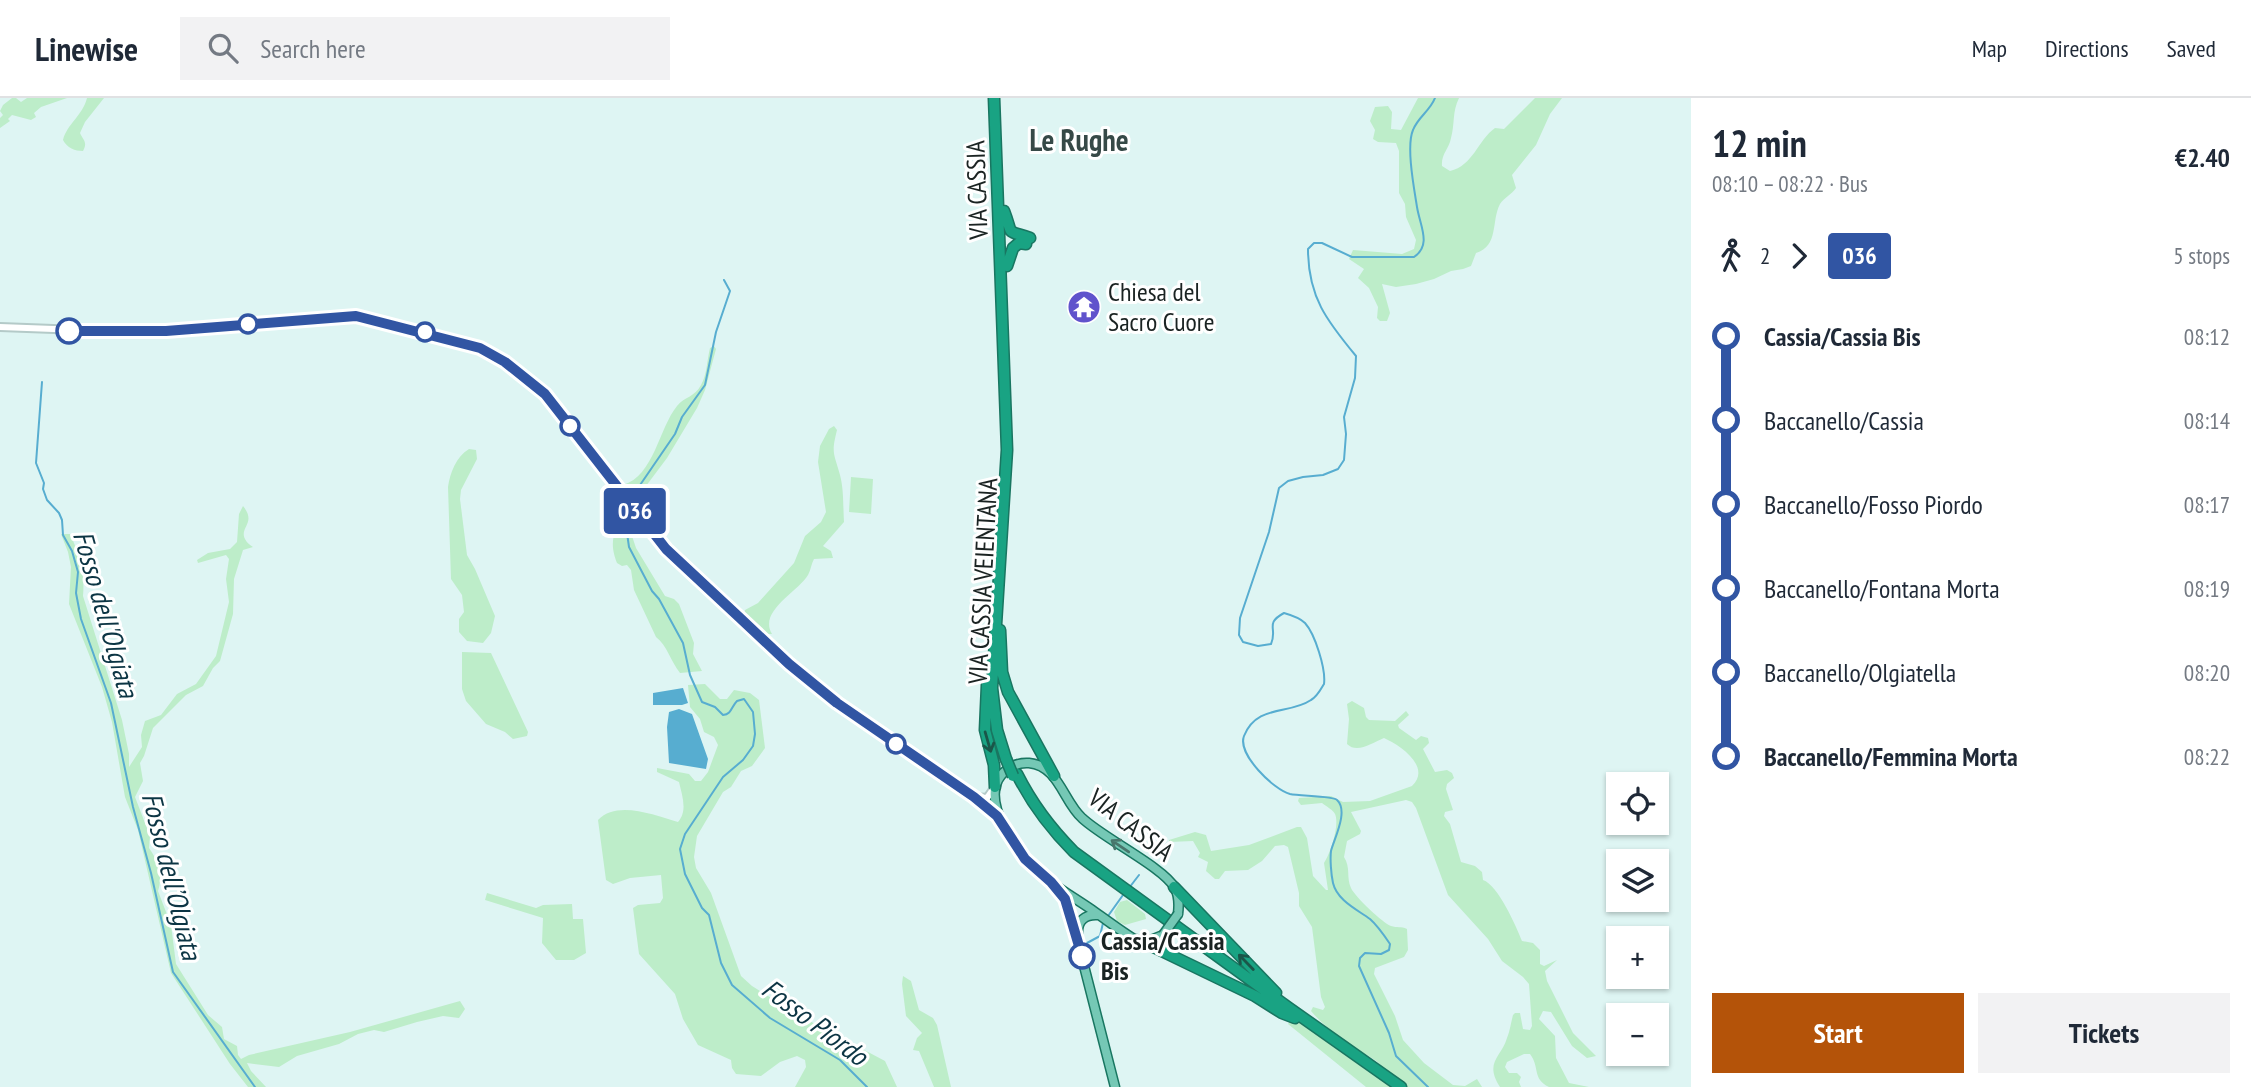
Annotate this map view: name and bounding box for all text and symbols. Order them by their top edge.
search box [180,17,670,80]
text: Linewise [35,27,138,70]
icon: search [204,29,242,67]
text: Search here [260,32,366,65]
text: Map [1972,33,2007,64]
text: Directions [2045,33,2129,64]
text: Saved [2167,33,2216,64]
text: 12 min [1712,118,1807,167]
district label: Le Rughe [1030,120,1129,159]
street label: VIA CASSIA [958,139,995,241]
text: €2.40 [2175,141,2230,174]
text: 08:10 – 08:22 · Bus [1712,169,1868,198]
icon: walk [1712,237,1750,275]
icon: forward [1780,237,1818,275]
text: 036 [1842,240,1877,271]
text: 2 [1760,241,1770,270]
text: 5 stops [2173,241,2230,270]
place label: Chiesa del Sacro Cuore [1108,275,1215,338]
temple icon: Chiesa del Sacro Cuore [1065,288,1103,326]
unlabelled marker [238,314,258,334]
unlabelled marker [56,318,82,344]
text: Cassia/Cassia Bis [1764,320,1921,353]
unlabelled marker [415,322,435,342]
text: 08:12 [2184,322,2230,351]
text: Baccanello/Cassia [1764,404,1924,437]
text: 08:14 [2184,406,2230,435]
unlabelled marker [560,416,580,436]
street label: VIA CASSIA VEIENTANA [961,476,1004,686]
line badge: 036 [595,488,675,534]
text: Baccanello/Fosso Piordo [1764,488,1983,521]
text: 08:17 [2184,490,2230,519]
text: 036 [618,495,652,526]
water label: Fosso dell'Olgiata [65,526,148,703]
text: Baccanello/Fontana Morta [1764,572,2000,605]
text: 08:19 [2184,574,2230,603]
text: Baccanello/Olgiatella [1764,656,1956,689]
text: 08:20 [2184,658,2230,687]
one-way arrow [982,730,995,753]
unlabelled marker [886,734,906,754]
text: Baccanello/Femmina Morta [1764,740,2018,773]
text: 08:22 [2184,742,2230,771]
map controls [1606,772,1669,1066]
button: locate [1606,772,1669,835]
street label: VIA CASSIA [1081,780,1181,869]
water label: Fosso dell’Olgiata [134,788,212,965]
one-way arrow [1110,839,1130,853]
button: layers [1606,849,1669,912]
place label: Cassia/Cassia Bis [1101,924,1224,987]
button: + [1606,926,1669,989]
marker: Cassia/Cassia Bis [1069,943,1095,969]
one-way arrow [1238,954,1255,971]
water label: Fosso Piordo [755,970,877,1075]
button: Start [1712,993,1964,1073]
button: Tickets [1978,993,2230,1073]
button: − [1606,1003,1669,1066]

